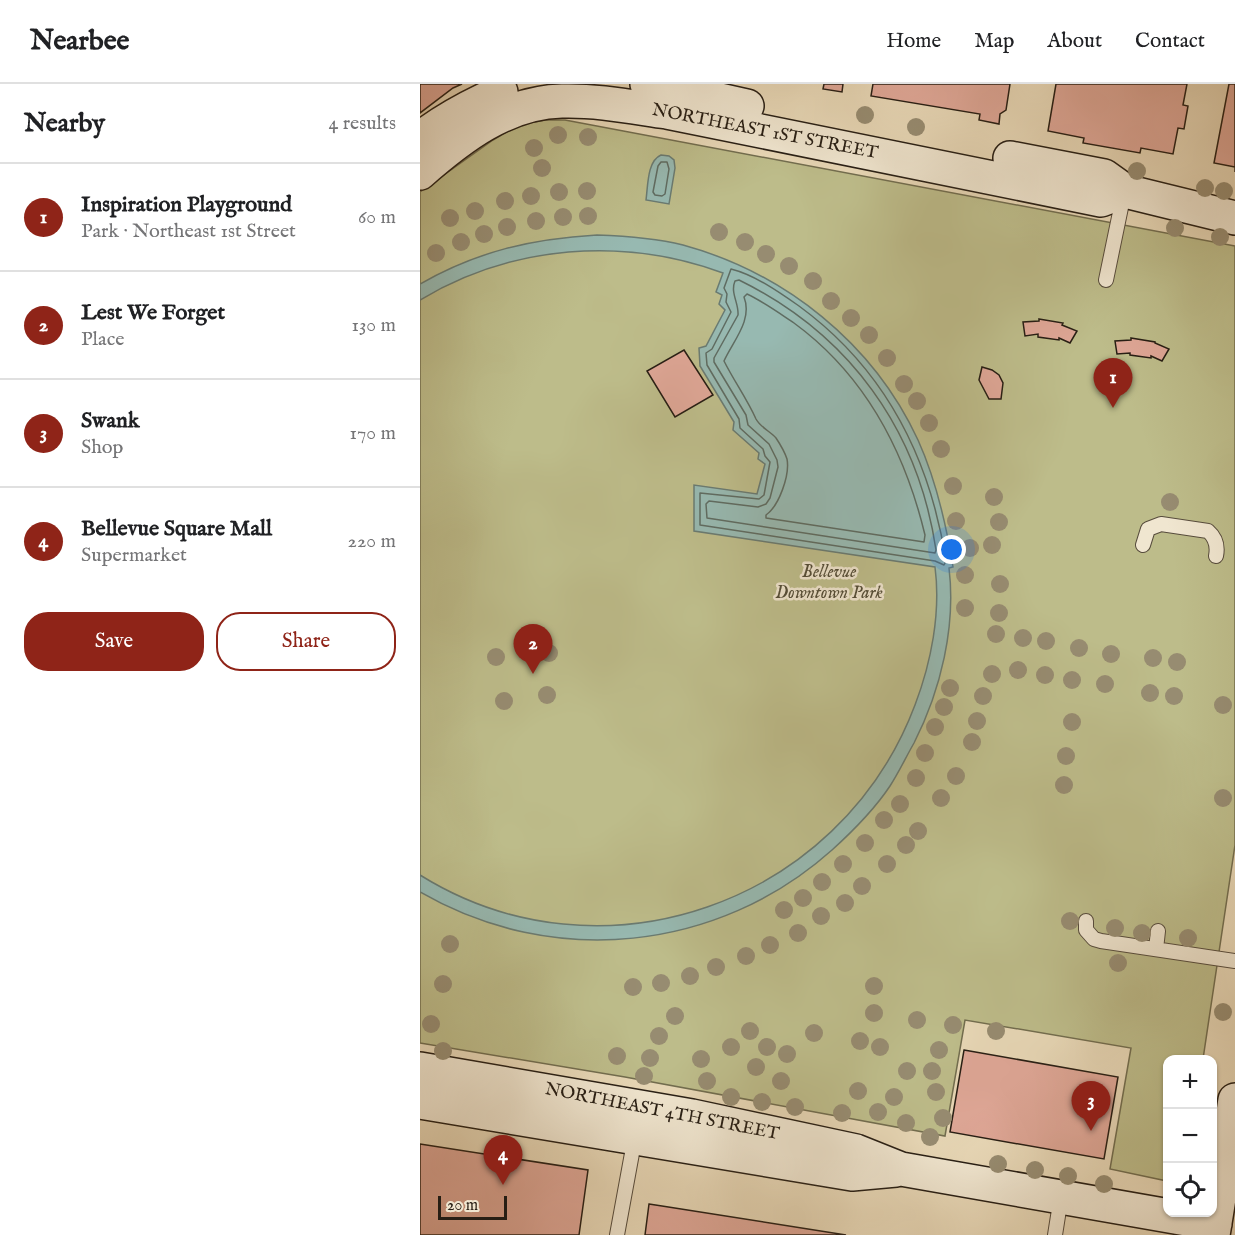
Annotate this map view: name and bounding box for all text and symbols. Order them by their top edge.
text: Nearbee [30,24,129,59]
text: Home [886,28,941,55]
text: Map [974,28,1014,55]
text: About [1047,28,1102,55]
text: Contact [1135,28,1205,55]
street label: NORTHEAST 1ST STREET [650,99,880,165]
text: Nearby [24,107,105,140]
text: 4 results [329,111,396,136]
text: Inspiration Playground [81,191,292,219]
text: 1 [40,205,47,230]
text: 60 m [358,205,396,230]
text: Park · Northeast 1st Street [81,219,296,244]
text: Lest We Forget [81,299,225,327]
text: 2 [39,313,48,338]
text: 130 m [351,313,396,338]
text: Place [81,327,124,352]
pin: 1 [1094,358,1132,408]
text: Swank [81,407,139,435]
text: 3 [40,421,47,446]
text: 170 m [350,421,396,446]
text: Shop [81,435,123,460]
text: Bellevue Square Mall [81,515,272,543]
text: 4 [39,529,48,554]
text: 220 m [348,529,396,554]
your location [937,535,966,564]
text: Supermarket [81,543,187,568]
park label: Bellevue Downtown Park [775,561,883,605]
button: Save [24,612,204,671]
button: Share [216,612,396,671]
pin: 2 [514,624,552,674]
map controls [1163,1055,1217,1217]
button: + [1163,1055,1217,1109]
street label: NORTHEAST 4TH STREET [543,1078,781,1146]
pin: 3 [1072,1082,1110,1131]
button: − [1163,1109,1217,1163]
pin: 4 [484,1136,523,1185]
button: locate [1163,1163,1217,1217]
scale bar [438,1193,507,1220]
text: 20 m [447,1196,478,1216]

